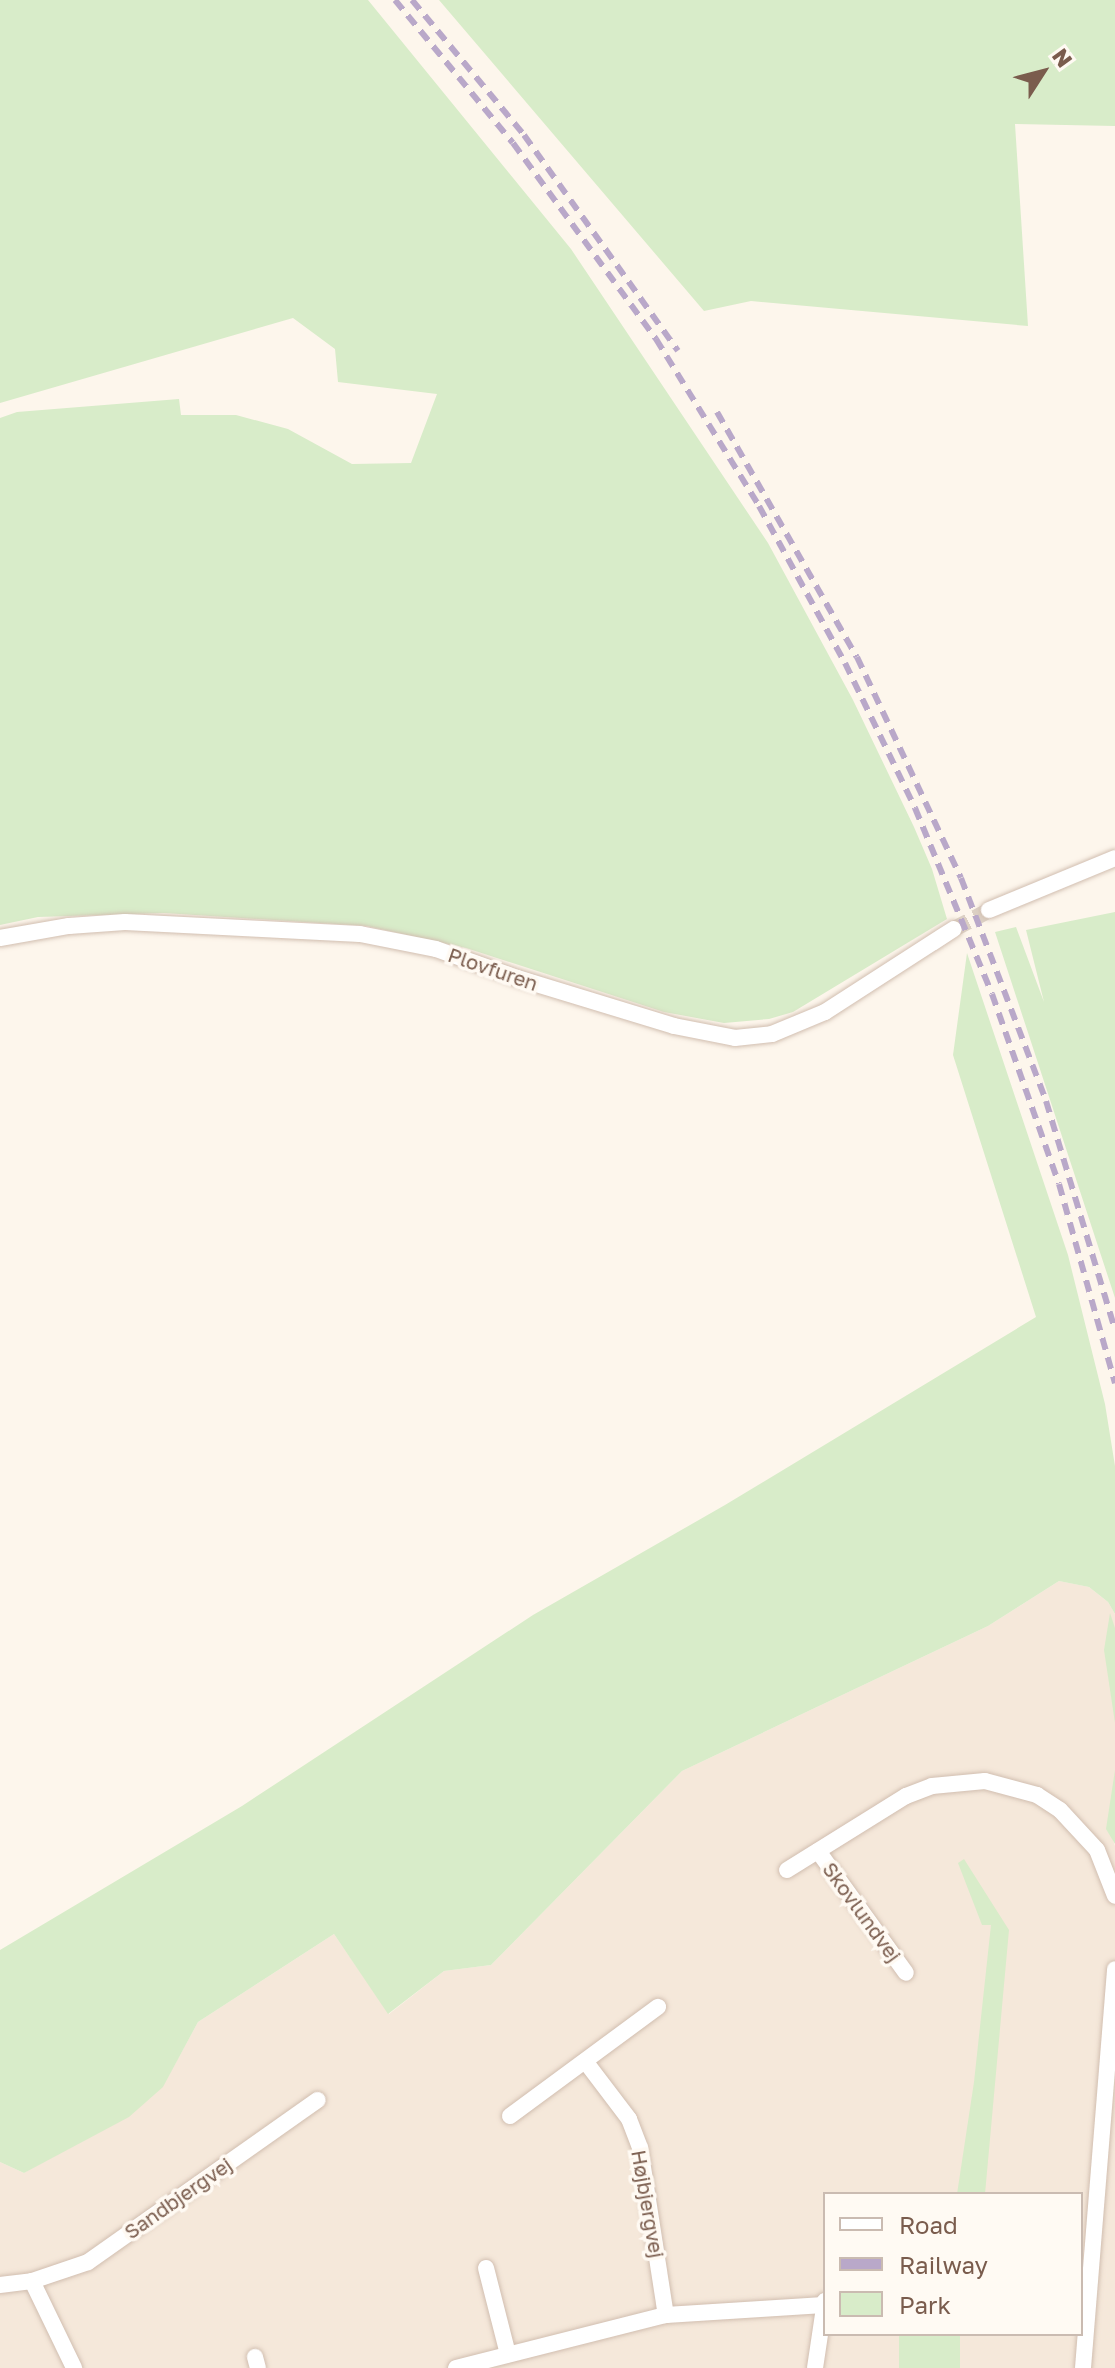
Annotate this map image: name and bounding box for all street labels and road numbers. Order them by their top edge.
street label: Plovfuren [445,942,541,996]
street label: Skovlundvej [818,1857,906,1967]
street label: Højbjergvej [627,2148,669,2260]
street label: Sandbjergvej [120,2152,236,2244]

